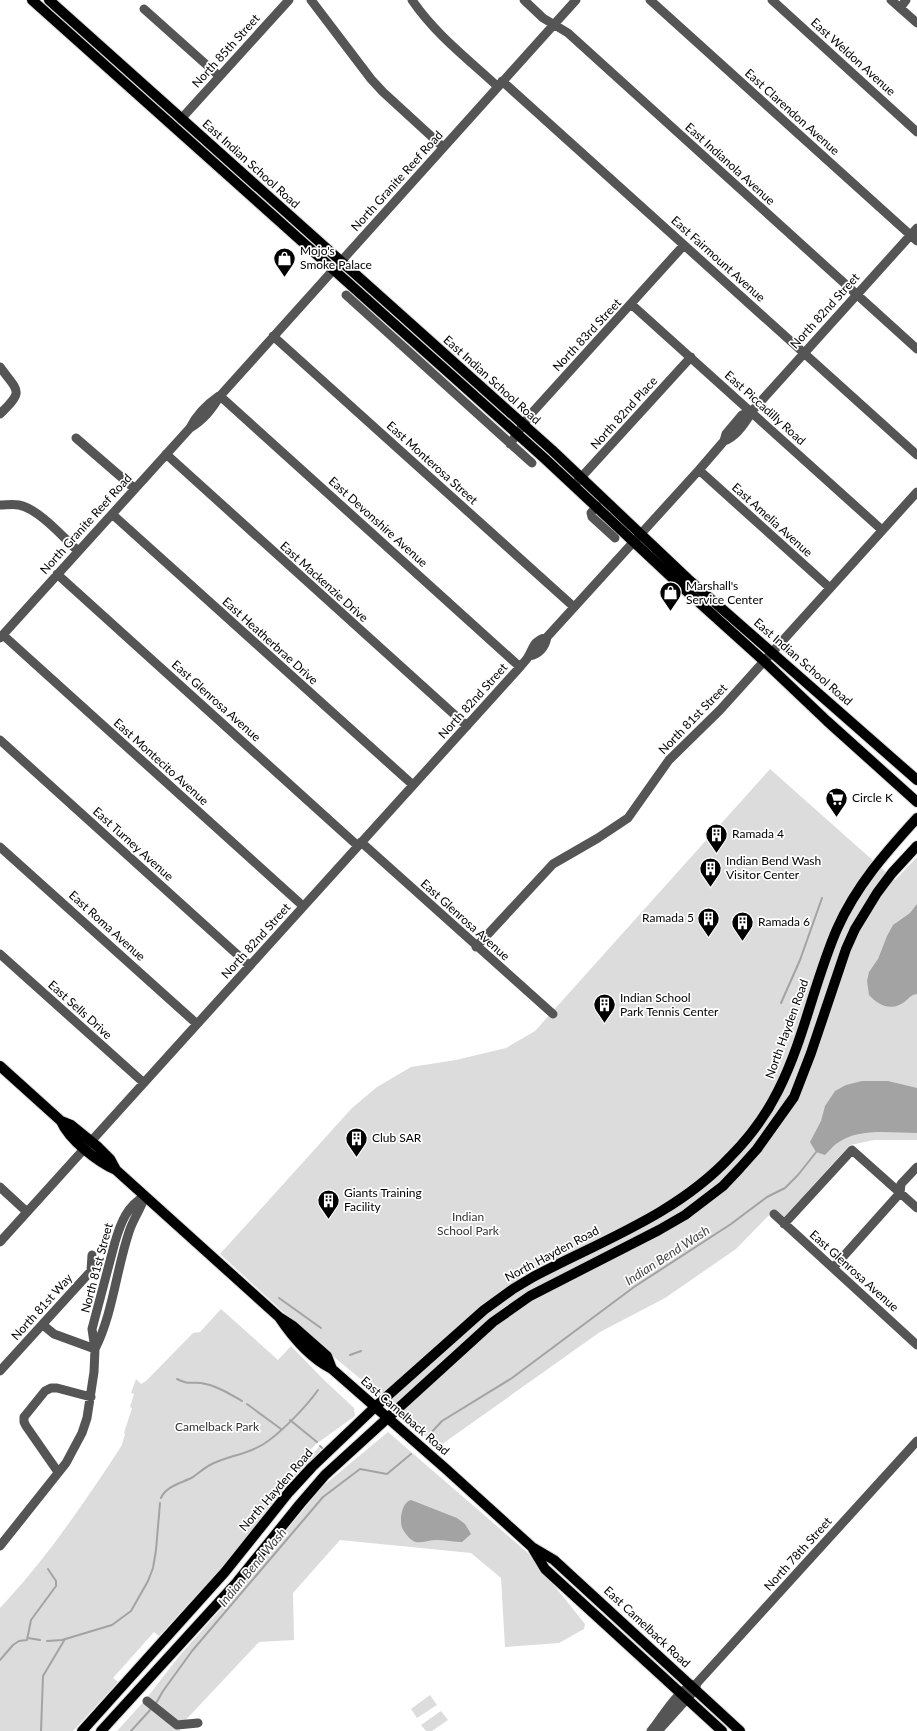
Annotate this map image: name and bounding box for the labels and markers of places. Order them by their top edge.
place label: Mojo's Smoke Palace [300,243,372,272]
shop icon: Mojo's Smoke Palace [272,245,298,278]
place label: Marshall's Service Center [686,578,764,607]
shop icon: Marshall's Service Center [658,580,684,613]
supermarket icon: Circle K [823,785,849,818]
place label: Circle K [852,790,893,805]
building icon: Ramada 4 [704,821,730,854]
place label: Ramada 4 [732,826,784,841]
place label: Indian Bend Wash Visitor Center [726,853,821,882]
building icon: Indian Bend Wash Visitor Center [698,855,724,888]
building icon: Ramada 5 [696,905,722,938]
building icon: Ramada 6 [729,909,755,942]
place label: Ramada 5 [642,910,694,925]
place label: Ramada 6 [758,914,810,929]
place label: Indian School Park Tennis Center [620,990,719,1019]
building icon: Indian School Park Tennis Center [591,992,617,1025]
building icon: Club SAR [343,1125,369,1158]
place label: Club SAR [372,1130,422,1145]
place label: Giants Training Facility [344,1185,422,1214]
building icon: Giants Training Facility [315,1187,341,1220]

